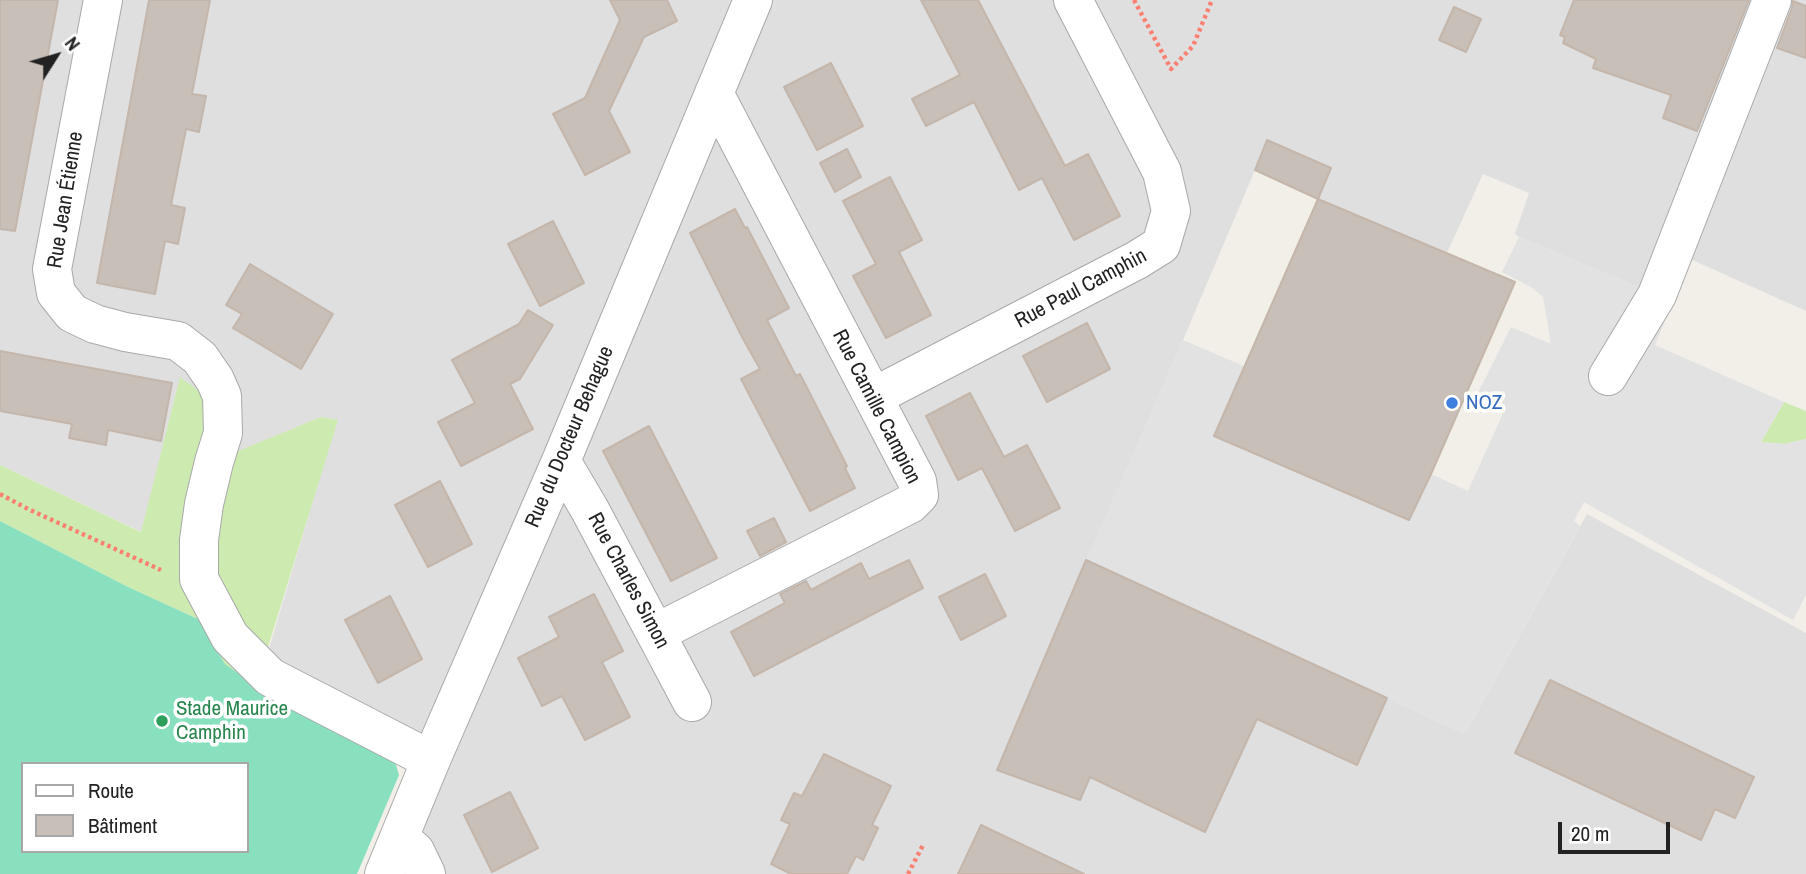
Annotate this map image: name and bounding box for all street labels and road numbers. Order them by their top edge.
street label: Rue Jean Étienne [43,130,89,270]
street label: Rue Paul Camphin [1011,244,1151,334]
street label: Rue Camille Campion [826,326,926,488]
street label: Rue du Docteur Behague [520,343,620,531]
street label: Rue Charles Simon [582,509,674,653]

